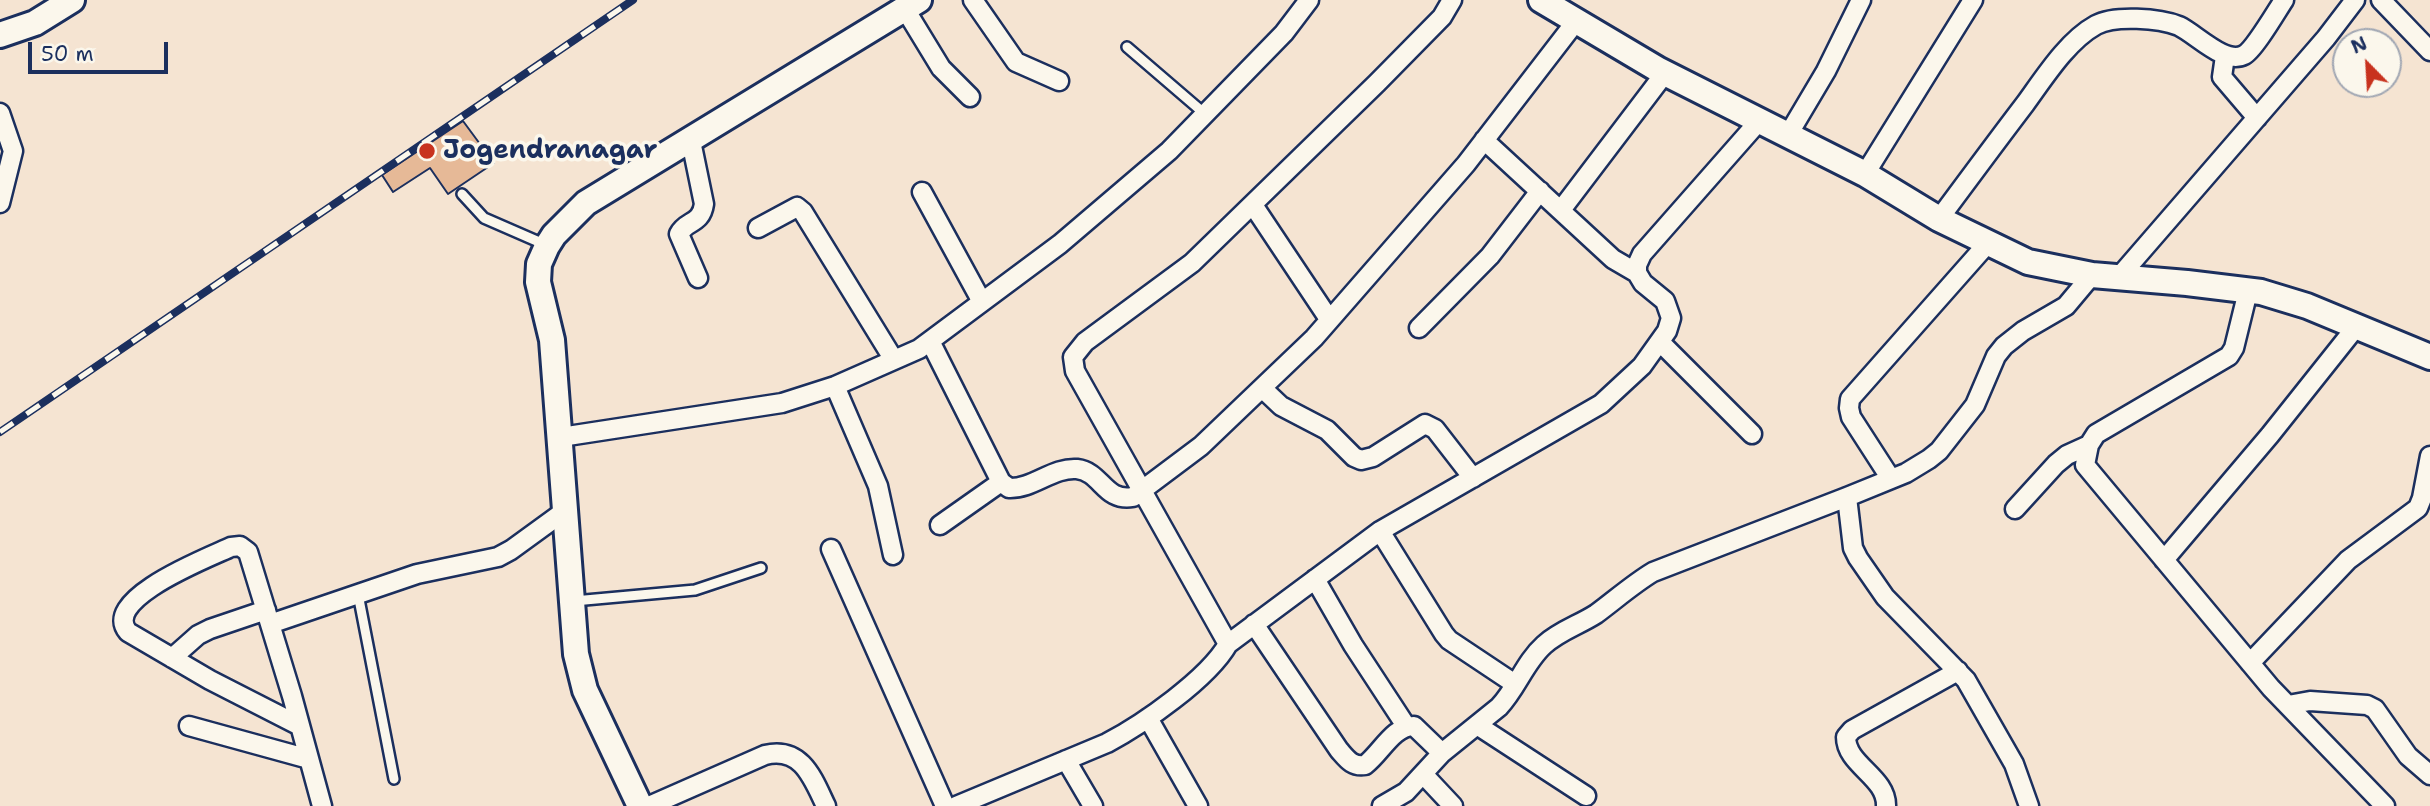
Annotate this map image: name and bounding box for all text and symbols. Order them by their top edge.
scale bar [32,28,172,72]
north arrow [2332,28,2402,98]
text: N [2347,31,2371,60]
text: 50 m [41,40,94,68]
place label: Jogendranagar [443,135,657,167]
marker: Jogendranagar [417,141,437,161]

